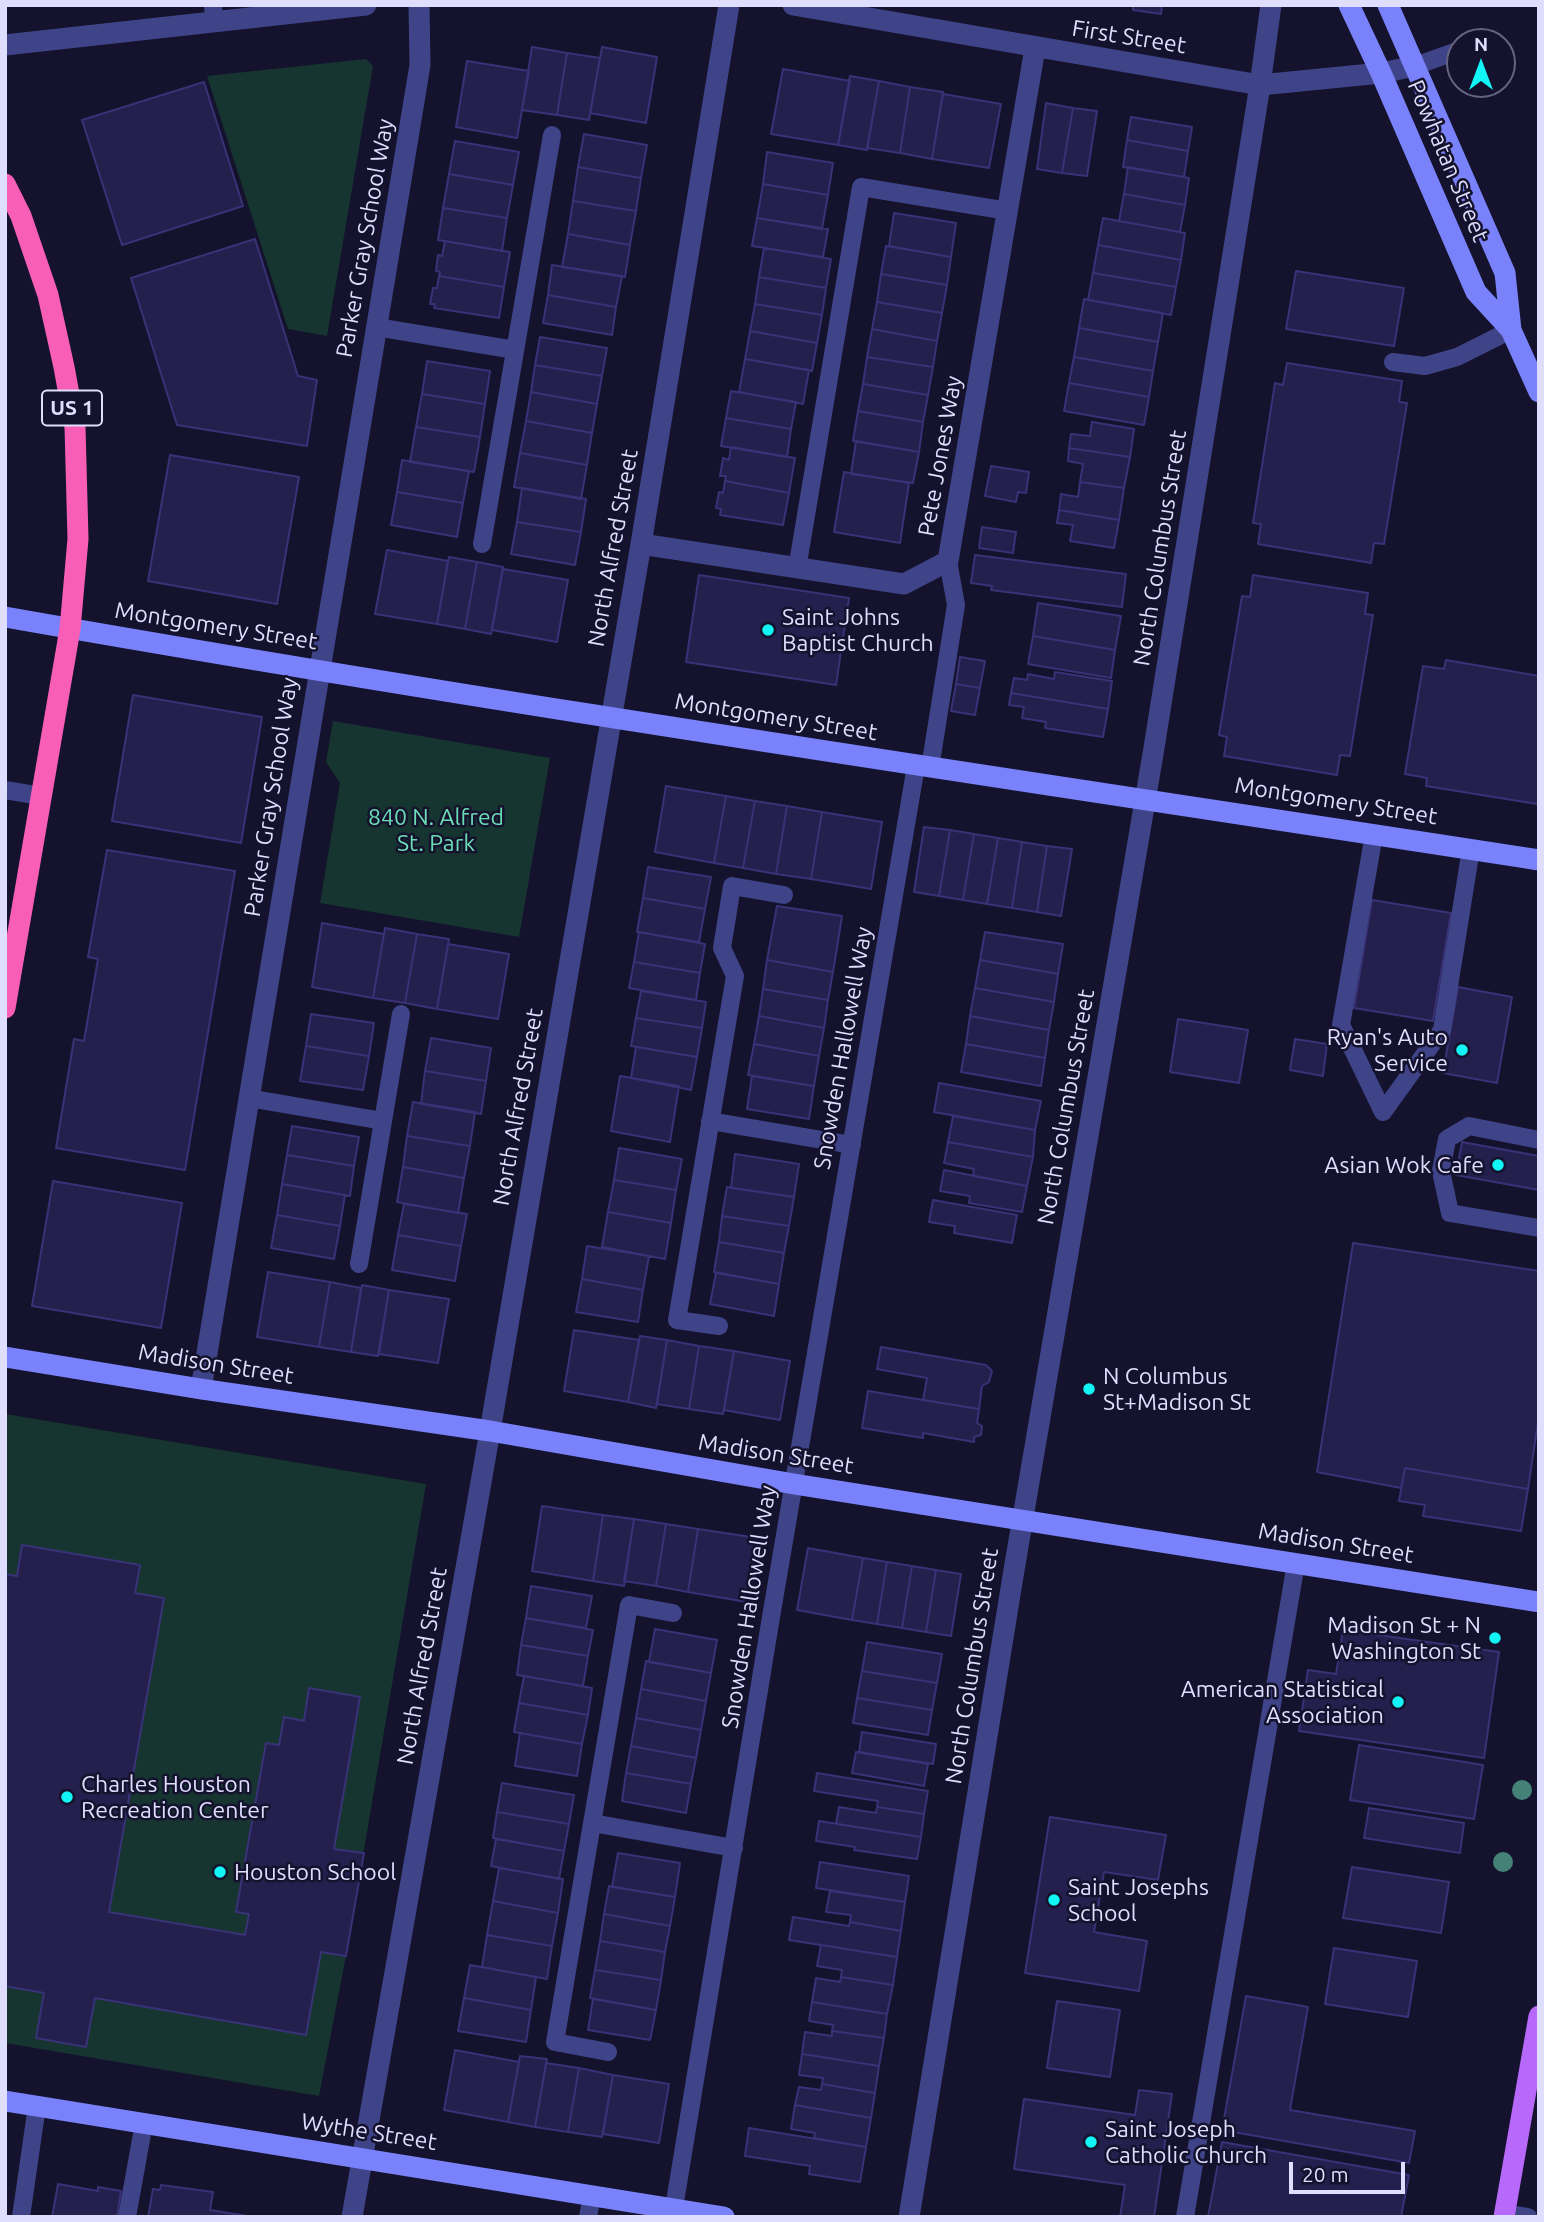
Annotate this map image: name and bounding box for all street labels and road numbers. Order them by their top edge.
street label: First Street [1070,14,1188,60]
street label: Powhatan Street [1401,76,1495,246]
street label: Parker Gray School Way [330,117,400,359]
street label: Pete Jones Way [912,374,968,538]
road number: US 1 [42,390,102,426]
street label: North Columbus Street [1128,428,1192,668]
street label: North Alfred Street [582,447,644,649]
street label: Montgomery Street [113,596,319,656]
street label: Parker Gray School Way [238,675,304,919]
street label: Montgomery Street [673,687,879,747]
street label: Montgomery Street [1233,771,1439,831]
street label: Snowden Hallowell Way [808,925,878,1171]
street label: North Columbus Street [1032,987,1100,1227]
street label: North Alfred Street [487,1006,549,1208]
street label: Madison Street [136,1338,296,1390]
street label: Madison Street [696,1428,856,1480]
street label: Snowden Hallowell Way [716,1483,782,1731]
street label: Madison Street [1256,1517,1416,1569]
street label: North Columbus Street [940,1546,1004,1786]
street label: North Alfred Street [391,1565,453,1767]
street label: Wythe Street [299,2108,439,2156]

